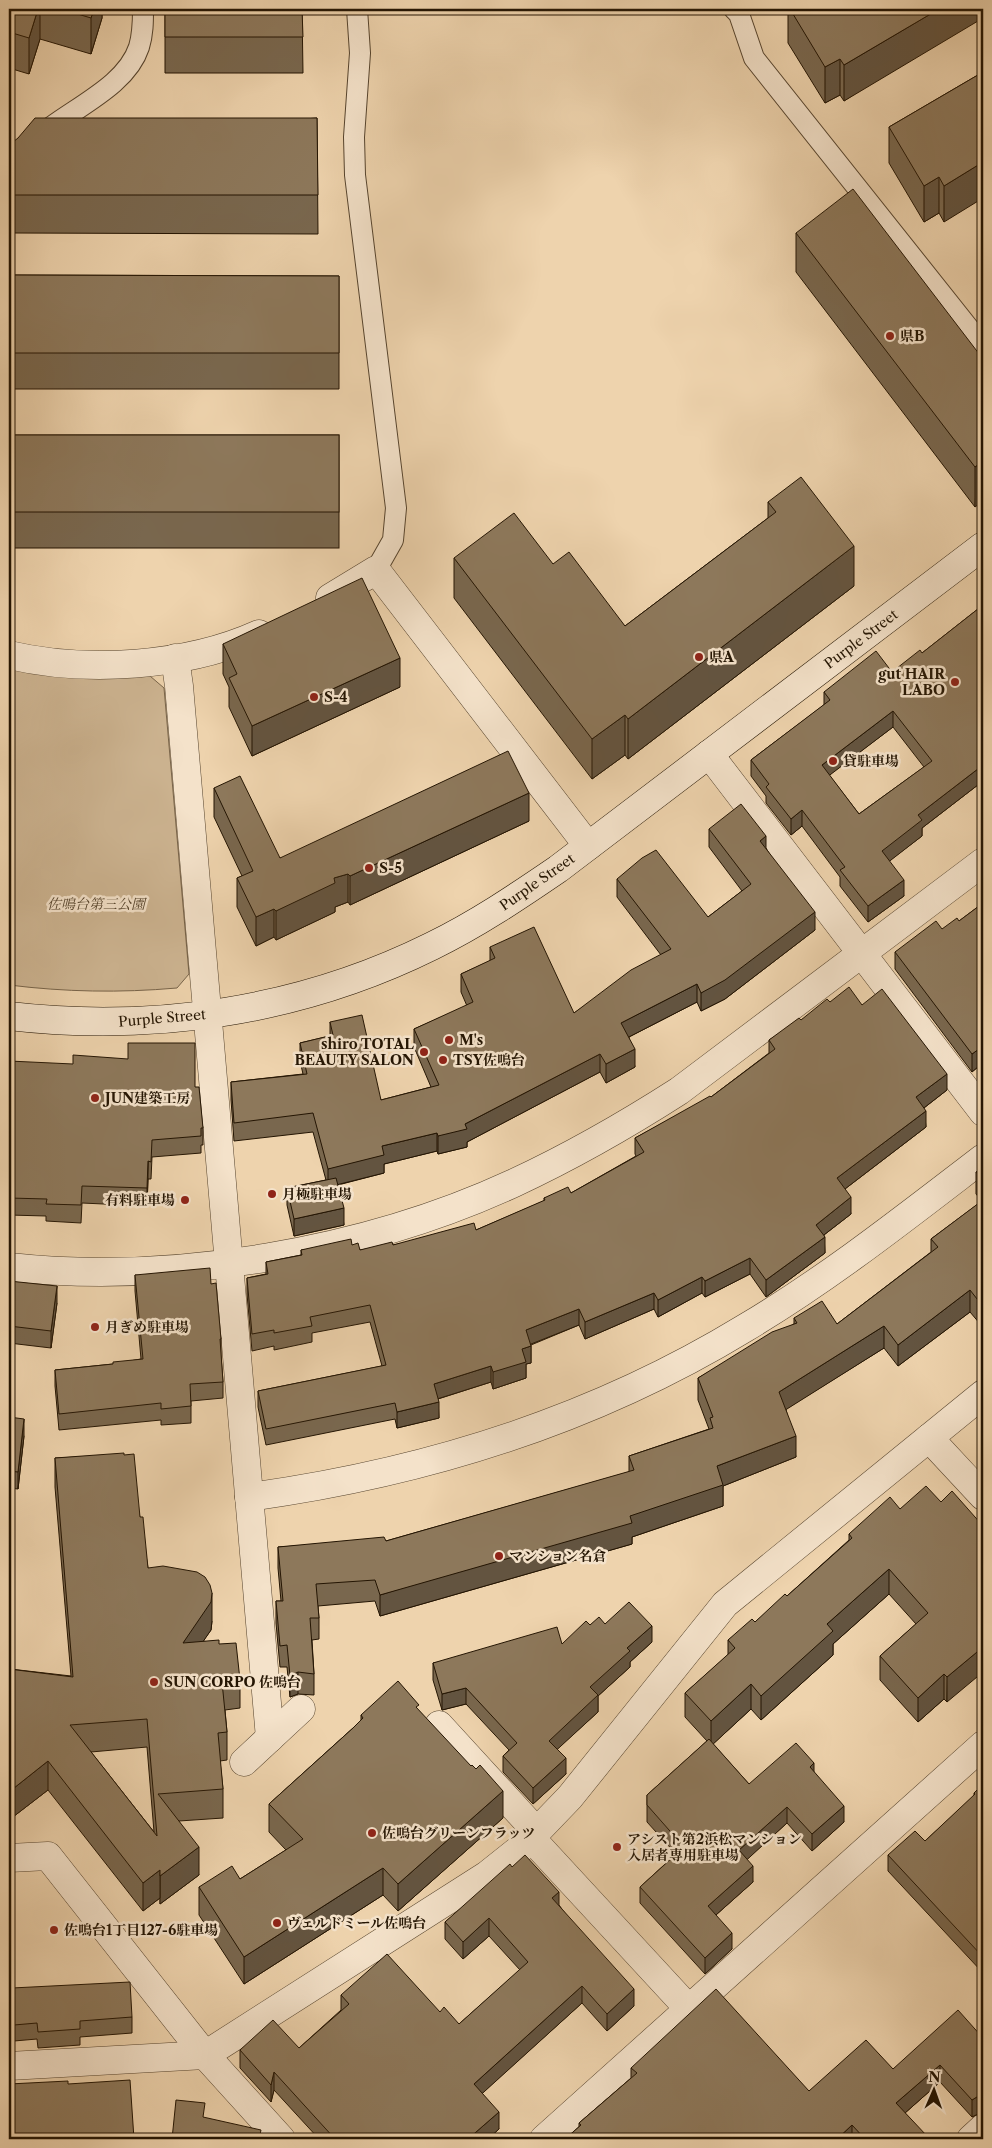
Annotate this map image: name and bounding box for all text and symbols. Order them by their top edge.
place label: 県B [900,327,924,345]
marker: 県B [884,330,896,342]
street label: Purple Street [821,605,902,673]
place label: 県A [709,648,735,666]
marker: 県A [693,651,705,663]
place label: gut HAIR LABO [877,665,946,699]
marker: gut HAIR LABO [949,676,961,688]
place label: S-4 [324,688,347,706]
marker: S-4 [308,691,320,703]
place label: 貸駐車場 [843,752,899,770]
marker: 貸駐車場 [827,755,839,767]
street label: Purple Street [496,849,578,915]
place label: S-5 [379,859,402,877]
marker: S-5 [363,862,375,874]
park label: 佐鳴台第三公園 [47,895,147,913]
street label: Purple Street [117,1005,207,1031]
place label: M's [459,1031,483,1049]
marker: M's [443,1034,455,1046]
place label: shiro TOTAL BEAUTY SALON [295,1035,414,1069]
marker: shiro TOTAL BEAUTY SALON [418,1046,430,1058]
place label: TSY佐鳴台 [453,1051,525,1069]
marker: TSY佐鳴台 [437,1054,449,1066]
place label: JUN建築工房 [102,1089,190,1107]
marker: JUN建築工房 [89,1092,101,1104]
place label: 月極駐車場 [282,1185,352,1203]
marker: 月極駐車場 [266,1188,278,1200]
place label: 有料駐車場 [105,1191,175,1209]
marker: 有料駐車場 [179,1194,191,1206]
place label: 月ぎめ駐車場 [105,1318,189,1336]
marker: 月ぎめ駐車場 [89,1321,101,1333]
place label: マンション名倉 [509,1547,606,1565]
marker: マンション名倉 [493,1550,505,1562]
place label: SUN CORPO 佐鳴台 [164,1673,301,1691]
marker: SUN CORPO 佐鳴台 [148,1676,160,1688]
place label: 佐鳴台グリーンフラッツ [382,1824,535,1842]
marker: 佐鳴台グリーンフラッツ [366,1827,378,1839]
place label: アシスト第2浜松マンション 入居者専用駐車場 [627,1830,802,1864]
marker: アシスト第2浜松マンション 入居者専用駐車場 [611,1841,623,1853]
place label: ヴェルドミール佐鳴台 [287,1914,426,1932]
marker: ヴェルドミール佐鳴台 [271,1917,283,1929]
place label: 佐鳴台1丁目127-6駐車場 [64,1921,218,1939]
marker: 佐鳴台1丁目127-6駐車場 [48,1924,60,1936]
north arrow [910,2066,960,2116]
text: N [928,2068,941,2086]

